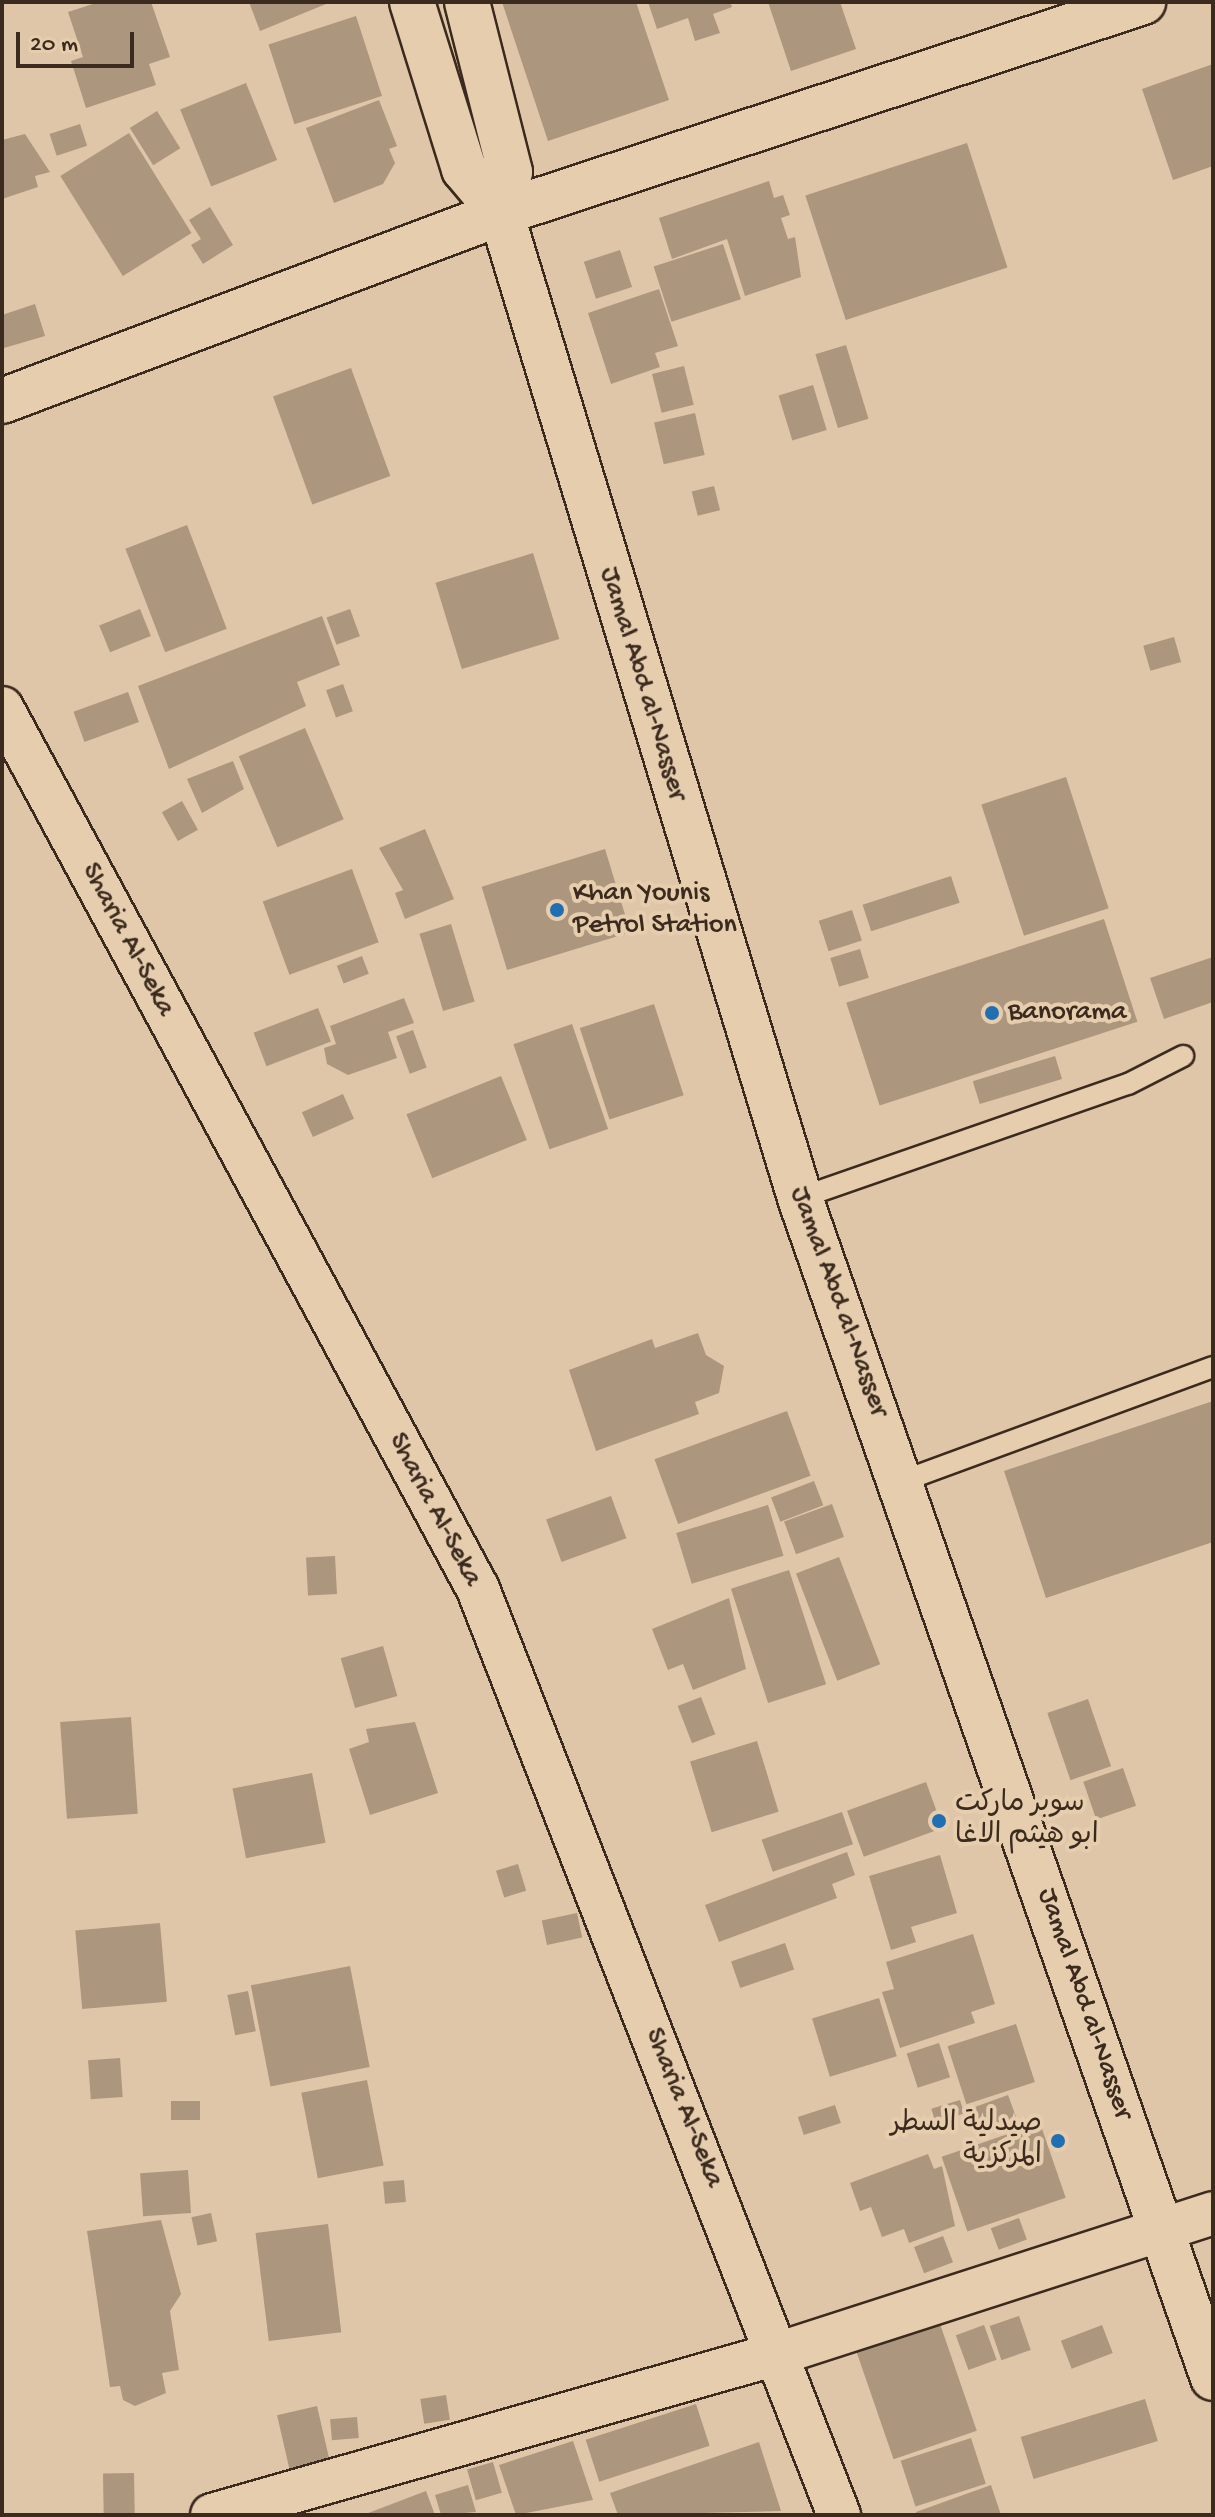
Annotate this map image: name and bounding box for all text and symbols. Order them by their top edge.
scale bar [20,16,138,66]
text: 20 m [30,31,78,60]
street label: Jamal Abd al-Nasser [591,563,693,805]
street label: Sharia Al-Seka [73,858,181,1022]
place label: Khan Younis Petrol Station [573,877,737,943]
marker: Khan Younis Petrol Station [548,901,566,919]
place label: Banorama [1008,996,1127,1030]
marker: Banorama [983,1004,1001,1022]
street label: Jamal Abd al-Nasser [781,1182,895,1422]
street label: Sharia Al-Seka [380,1428,488,1592]
place label: سوبر ماركت ابو هيثم الاغا [955,1788,1099,1854]
marker: سوبر ماركت ابو هيثم الاغا [930,1812,948,1830]
street label: Jamal Abd al-Nasser [1029,1884,1139,2124]
street label: Sharia Al-Seka [636,2024,730,2192]
place label: صيدلية السطر المركزية [891,2108,1042,2174]
marker: صيدلية السطر المركزية [1049,2132,1067,2150]

